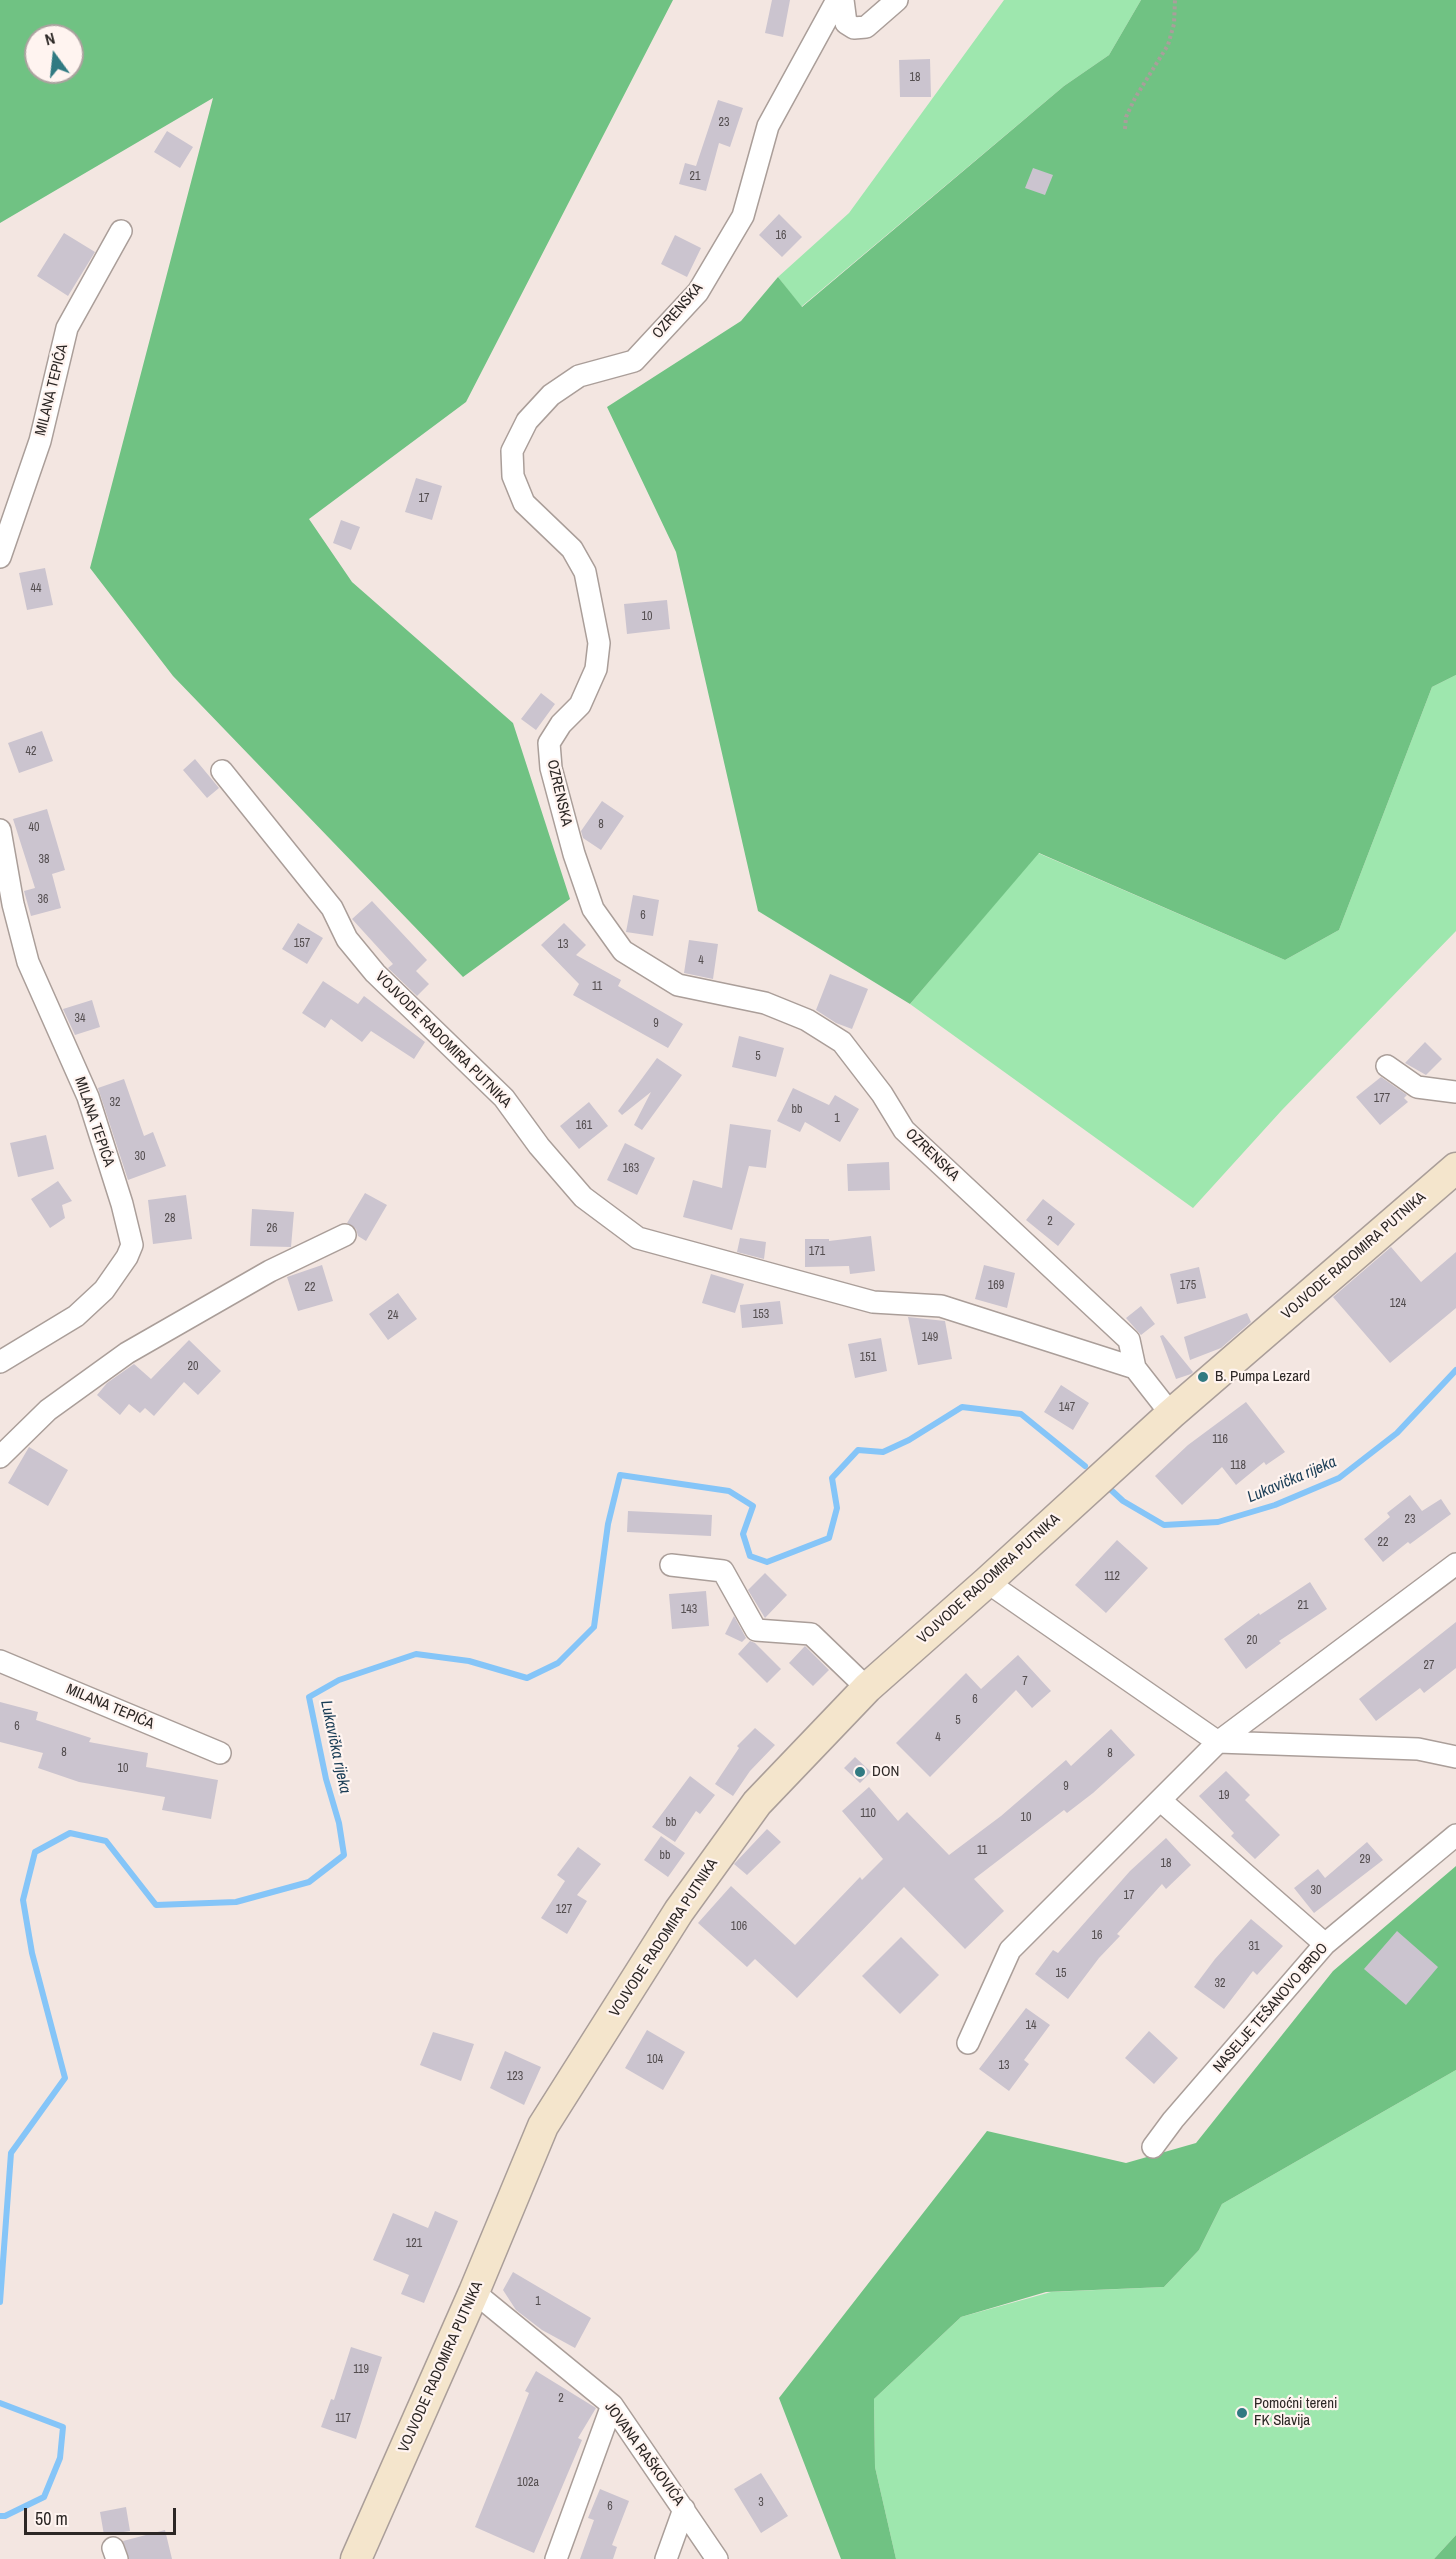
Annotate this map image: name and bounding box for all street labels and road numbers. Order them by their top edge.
street label: OZRENSKA [649,280,707,342]
street label: MILANA TEPIĆA [32,342,72,438]
street label: OZRENSKA [543,758,575,828]
street label: VOJVODE RADOMIRA PUTNIKA [371,968,515,1112]
street label: MILANA TEPIĆA [70,1075,118,1169]
street label: OZRENSKA [901,1125,963,1185]
street label: VOJVODE RADOMIRA PUTNIKA [1278,1188,1430,1324]
street label: VOJVODE RADOMIRA PUTNIKA [914,1510,1064,1648]
street label: MILANA TEPIĆA [63,1680,157,1734]
street label: VOJVODE RADOMIRA PUTNIKA [606,1855,722,2021]
street label: NASELJE TEŠANOVO BRDO [1210,1940,1332,2076]
street label: VOJVODE RADOMIRA PUTNIKA [395,2279,487,2455]
street label: JOVANA RAŠKOVIĆA [600,2399,688,2509]

